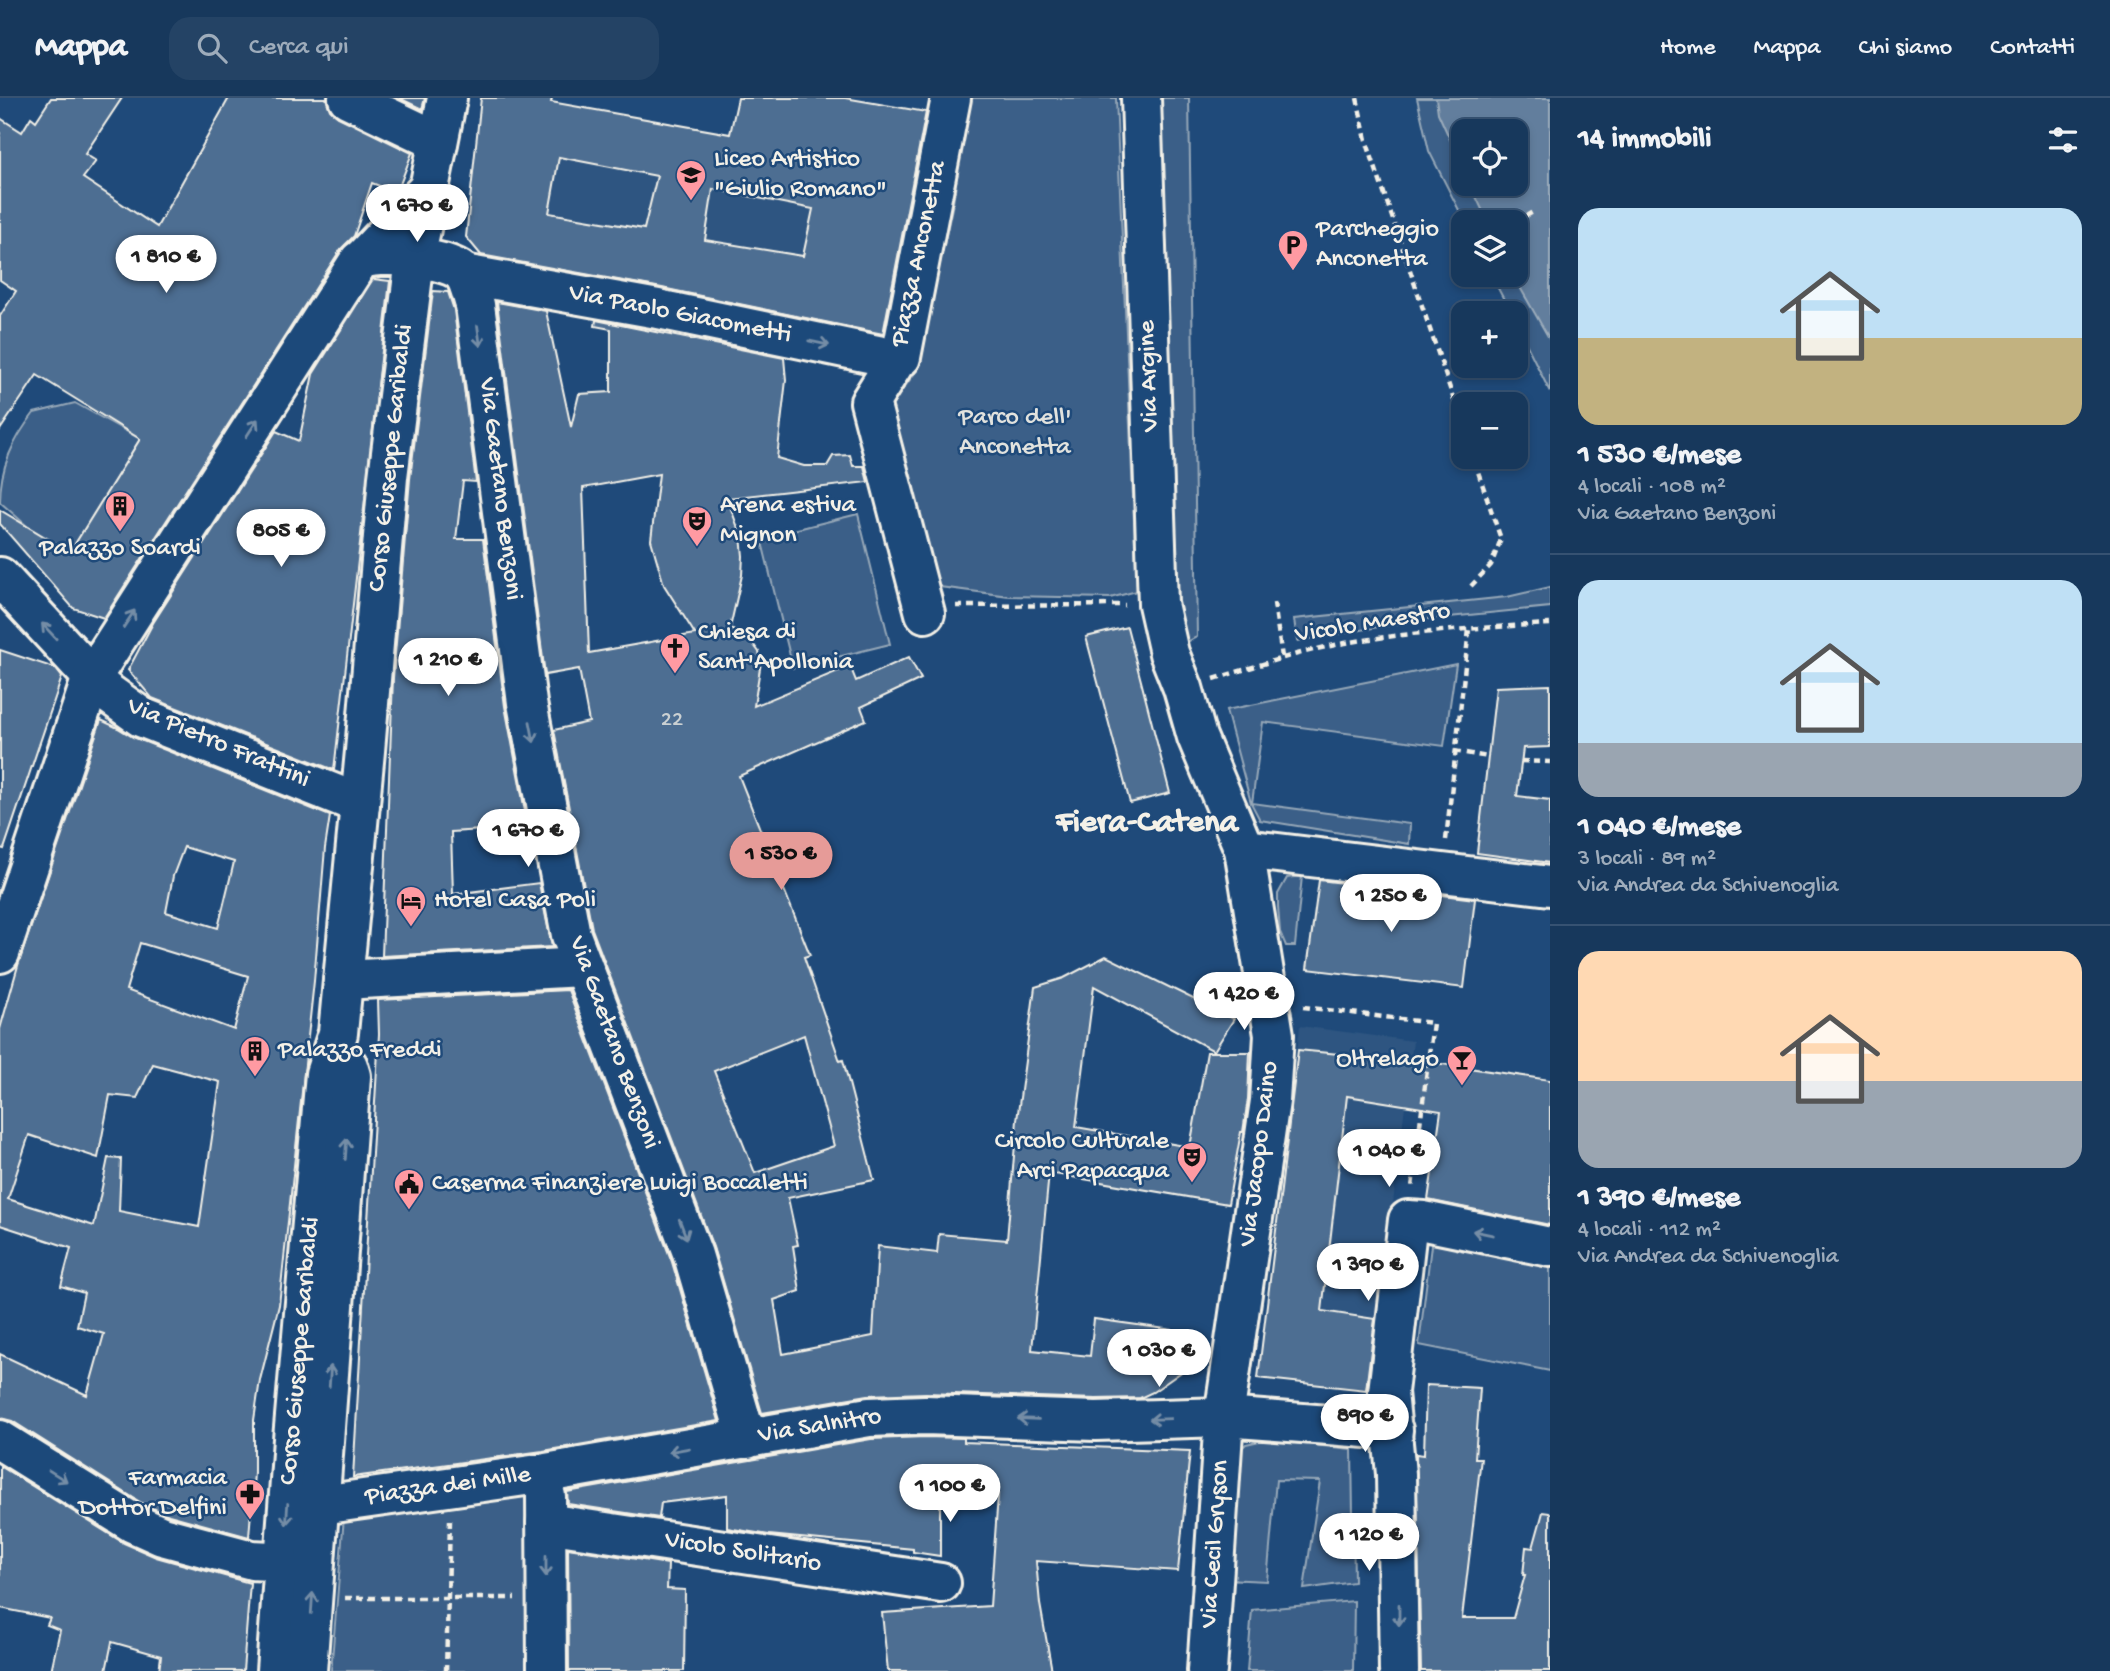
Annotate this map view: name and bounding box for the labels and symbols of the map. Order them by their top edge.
place label: Liceo Artistico "Giulio Romano" [714,145,887,206]
street label: Piazza Anconetta [885,157,955,351]
school or university icon: Liceo Artistico "Giulio Romano" [674,158,708,202]
pin: 1 670 € [352,184,482,244]
place label: Parcheggio Anconetta [1315,215,1439,276]
parking icon: Parcheggio Anconetta [1276,228,1310,272]
pin: 1 810 € [101,236,231,295]
street label: Via Paolo Giacometti [565,278,794,352]
street label: Via Argine [1133,319,1167,433]
street label: Corso Giuseppe Garibaldi [363,323,421,593]
one-way arrow [473,325,486,347]
one-way arrow [807,336,830,350]
street label: Via Gaetano Benzoni [470,375,528,602]
park label: Parco dell' Anconetta [957,403,1072,464]
one-way arrow [244,419,259,438]
building icon: Palazzo Soardi [103,489,137,533]
place label: Arena estiva Mignon [720,491,858,552]
theatre icon: Arena estiva Mignon [680,504,714,548]
pin: 805 € [232,510,330,569]
place label: Palazzo Soardi [38,534,201,565]
street label: Vicolo Maestro [1292,596,1453,652]
one-way arrow [122,610,136,630]
place label: Chiesa di Sant'Apollonia [698,618,855,679]
one-way arrow [41,623,58,640]
church icon: Chiesa di Sant'Apollonia [658,631,692,675]
pin: 1 210 € [383,638,513,698]
street label: Via Pietro Frattini [121,691,314,796]
house number: 22 [661,707,683,734]
one-way arrow [526,720,540,743]
district label: Fiera-Catena [1055,805,1240,843]
pin: 1 670 € [463,810,593,869]
pin: 1 530 € [716,832,846,892]
pin: 1 250 € [1326,874,1456,934]
hotel icon: Hotel Casa Poli [394,884,428,928]
place label: Hotel Casa Poli [434,886,596,917]
street label: Via Gaetano Benzoni [560,932,666,1154]
pin: 1 420 € [1179,972,1309,1032]
building icon: Palazzo Freddi [238,1034,272,1078]
place label: Palazzo Freddi [277,1036,442,1067]
bar icon: Oltrelago [1445,1043,1479,1087]
place label: Oltrelago [1336,1045,1439,1076]
street label: Via Jacopo Daino [1233,1060,1287,1249]
place label: Circolo Culturale Arci Papacqua [995,1127,1171,1188]
pin: 1 040 € [1324,1130,1454,1189]
one-way arrow [340,1138,353,1161]
theatre icon: Circolo Culturale Arci Papacqua [1175,1140,1209,1184]
public building icon: Caserma Finanziere Luigi Boccaletti [392,1167,426,1211]
place label: Caserma Finanziere Luigi Boccaletti [432,1169,808,1200]
street label: Corso Giuseppe Garibaldi [274,1216,328,1486]
one-way arrow [678,1218,691,1239]
one-way arrow [1472,1226,1495,1240]
pin: 1 390 € [1303,1244,1433,1303]
pin: 1 030 € [1094,1330,1224,1389]
one-way arrow [324,1365,337,1388]
pin: 890 € [1316,1394,1414,1454]
street label: Via Salnitro [755,1402,884,1452]
one-way arrow [1017,1412,1040,1425]
one-way arrow [1149,1412,1172,1426]
one-way arrow [668,1444,691,1457]
street label: Via Cecil Gryson [1195,1458,1237,1630]
street label: Piazza dei Mille [362,1460,533,1514]
place label: Farmacia Dottor Delfini [77,1464,229,1525]
pin: 1 100 € [885,1464,1015,1524]
one-way arrow [48,1469,67,1484]
pharmacy icon: Farmacia Dottor Delfini [233,1477,267,1521]
one-way arrow [280,1502,293,1525]
pin: 1 120 € [1304,1514,1434,1573]
street label: Vicolo Solitario [662,1525,824,1581]
one-way arrow [539,1554,553,1577]
one-way arrow [306,1592,319,1615]
one-way arrow [1392,1604,1405,1627]

